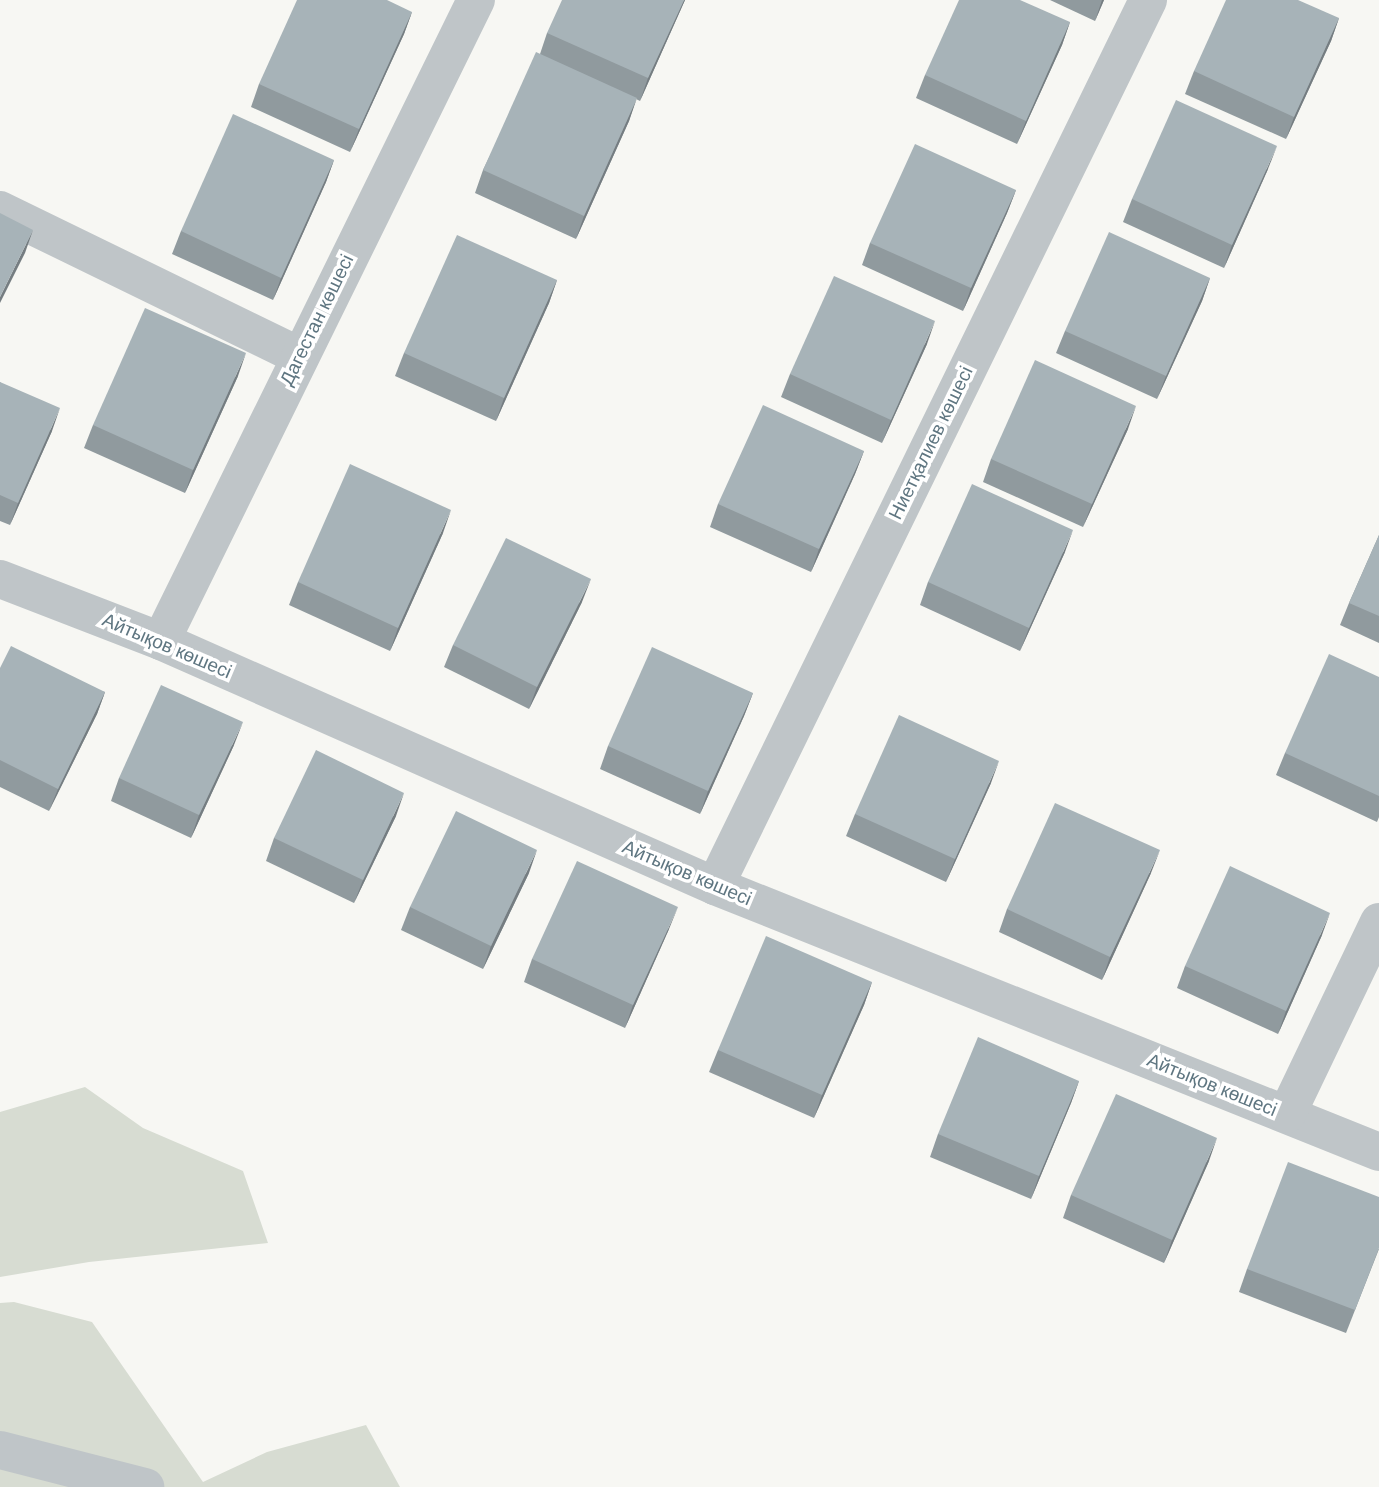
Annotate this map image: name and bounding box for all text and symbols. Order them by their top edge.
street label: Дагестан көшесі [275,251,359,389]
street label: Ниетқалиев көшесі [884,363,978,523]
street label: Айтықов көшесі [99,609,235,683]
street label: Айтықов көшесі [619,836,755,910]
street label: Айтықов көшесі [1144,1049,1280,1121]

